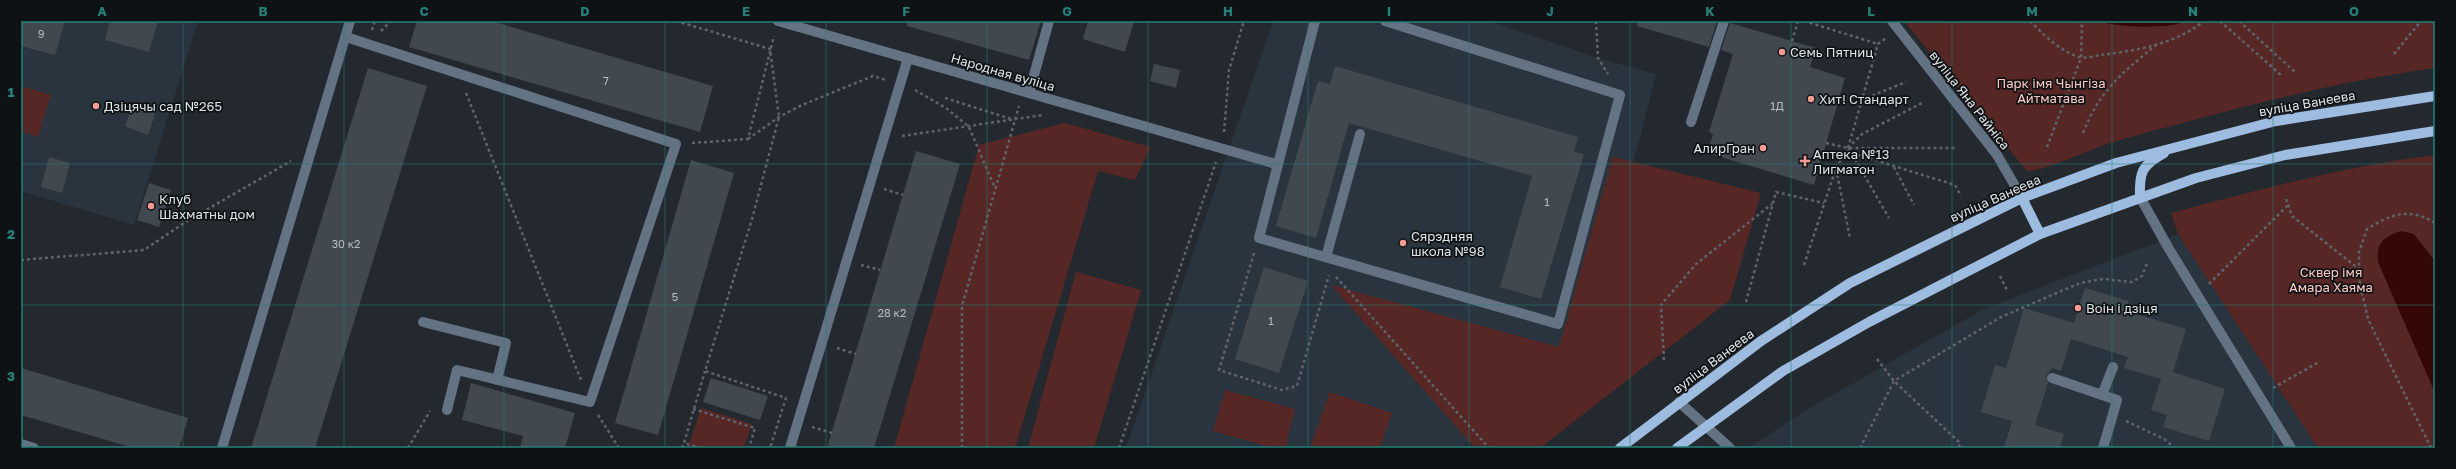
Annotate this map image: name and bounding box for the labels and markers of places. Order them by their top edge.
place label: Семь Пятниц [1790,44,1873,60]
marker: Семь Пятниц [1777,47,1787,57]
place label: Хит! Стандарт [1819,91,1909,107]
marker: Хит! Стандарт [1806,94,1816,104]
place label: Дзіцячы сад №265 [104,98,222,114]
marker: Дзіцячы сад №265 [91,101,101,111]
place label: АлирГран [1693,140,1755,156]
marker: АлирГран [1758,143,1768,153]
place label: Аптека №13 Лигматон [1813,146,1889,177]
marker: Аптека №13 Лигматон [1800,156,1810,166]
place label: Клуб Шахматны дом [159,191,255,222]
marker: Клуб Шахматны дом [146,201,156,211]
place label: Сярэдняя школа №98 [1411,228,1485,259]
marker: Сярэдняя школа №98 [1398,238,1408,248]
place label: Воін і дзіця [2086,300,2158,316]
marker: Воін і дзіця [2073,303,2083,313]

